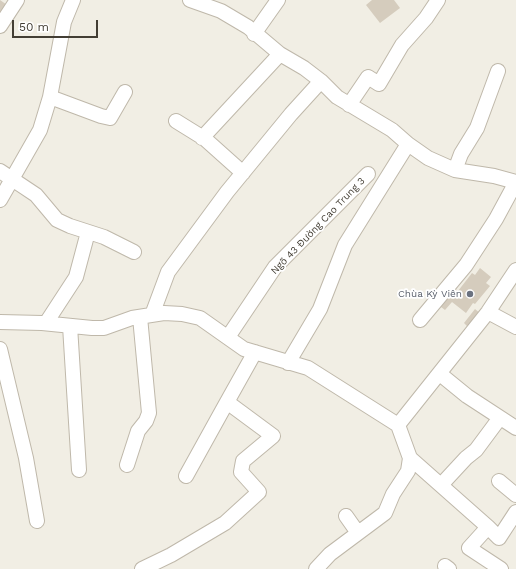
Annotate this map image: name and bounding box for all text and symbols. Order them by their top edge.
scale bar [14,12,100,38]
text: 50 m [19,20,49,34]
street label: Ngõ 43 Đường Cao Trung 3 [269,175,367,277]
place label: Chùa Kỳ Viên [398,288,462,300]
marker: Chùa Kỳ Viên [465,289,475,299]

